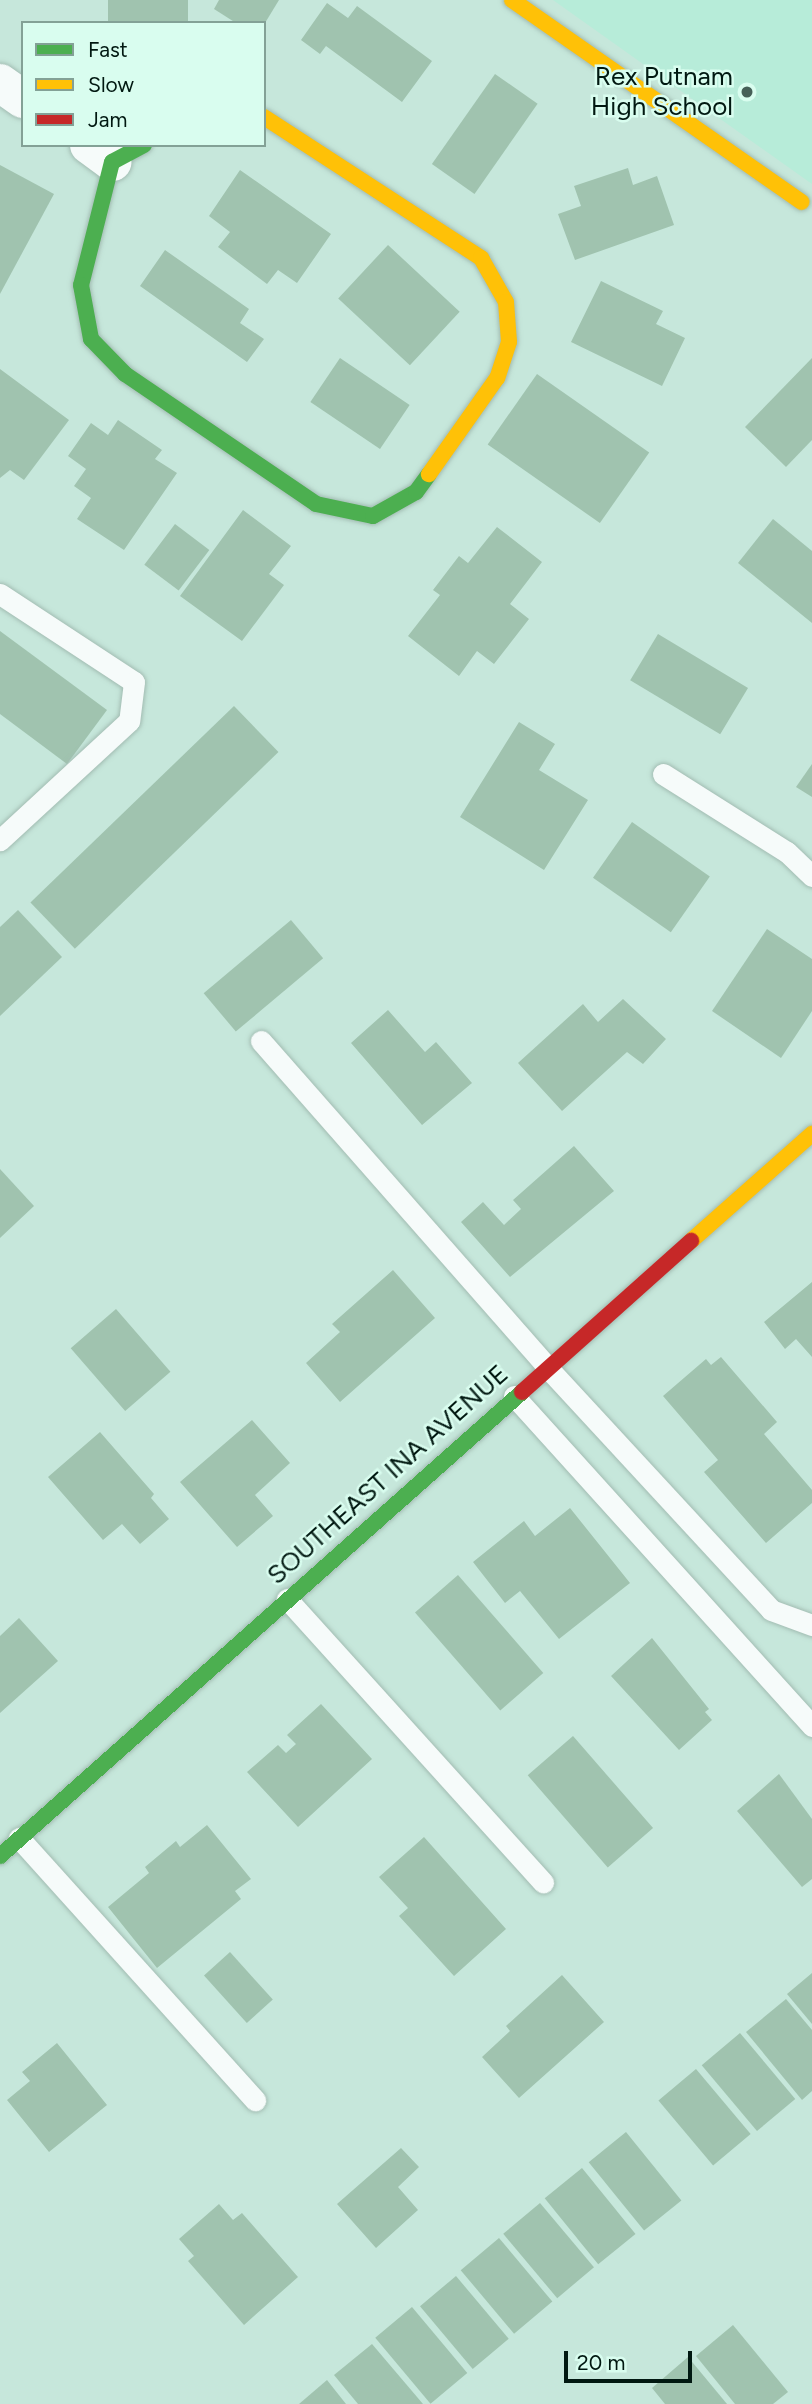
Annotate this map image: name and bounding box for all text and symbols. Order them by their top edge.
legend [21,21,266,147]
text: Fast [88,37,128,62]
place label: Rex Putnam High School [591,61,733,122]
text: Slow [88,72,134,97]
marker: Rex Putnam High School [739,84,755,100]
text: Jam [88,107,127,132]
street label: SOUTHEAST INA AVENUE [261,1359,515,1591]
scale bar [567,2338,695,2382]
text: 20 m [577,2350,625,2375]

